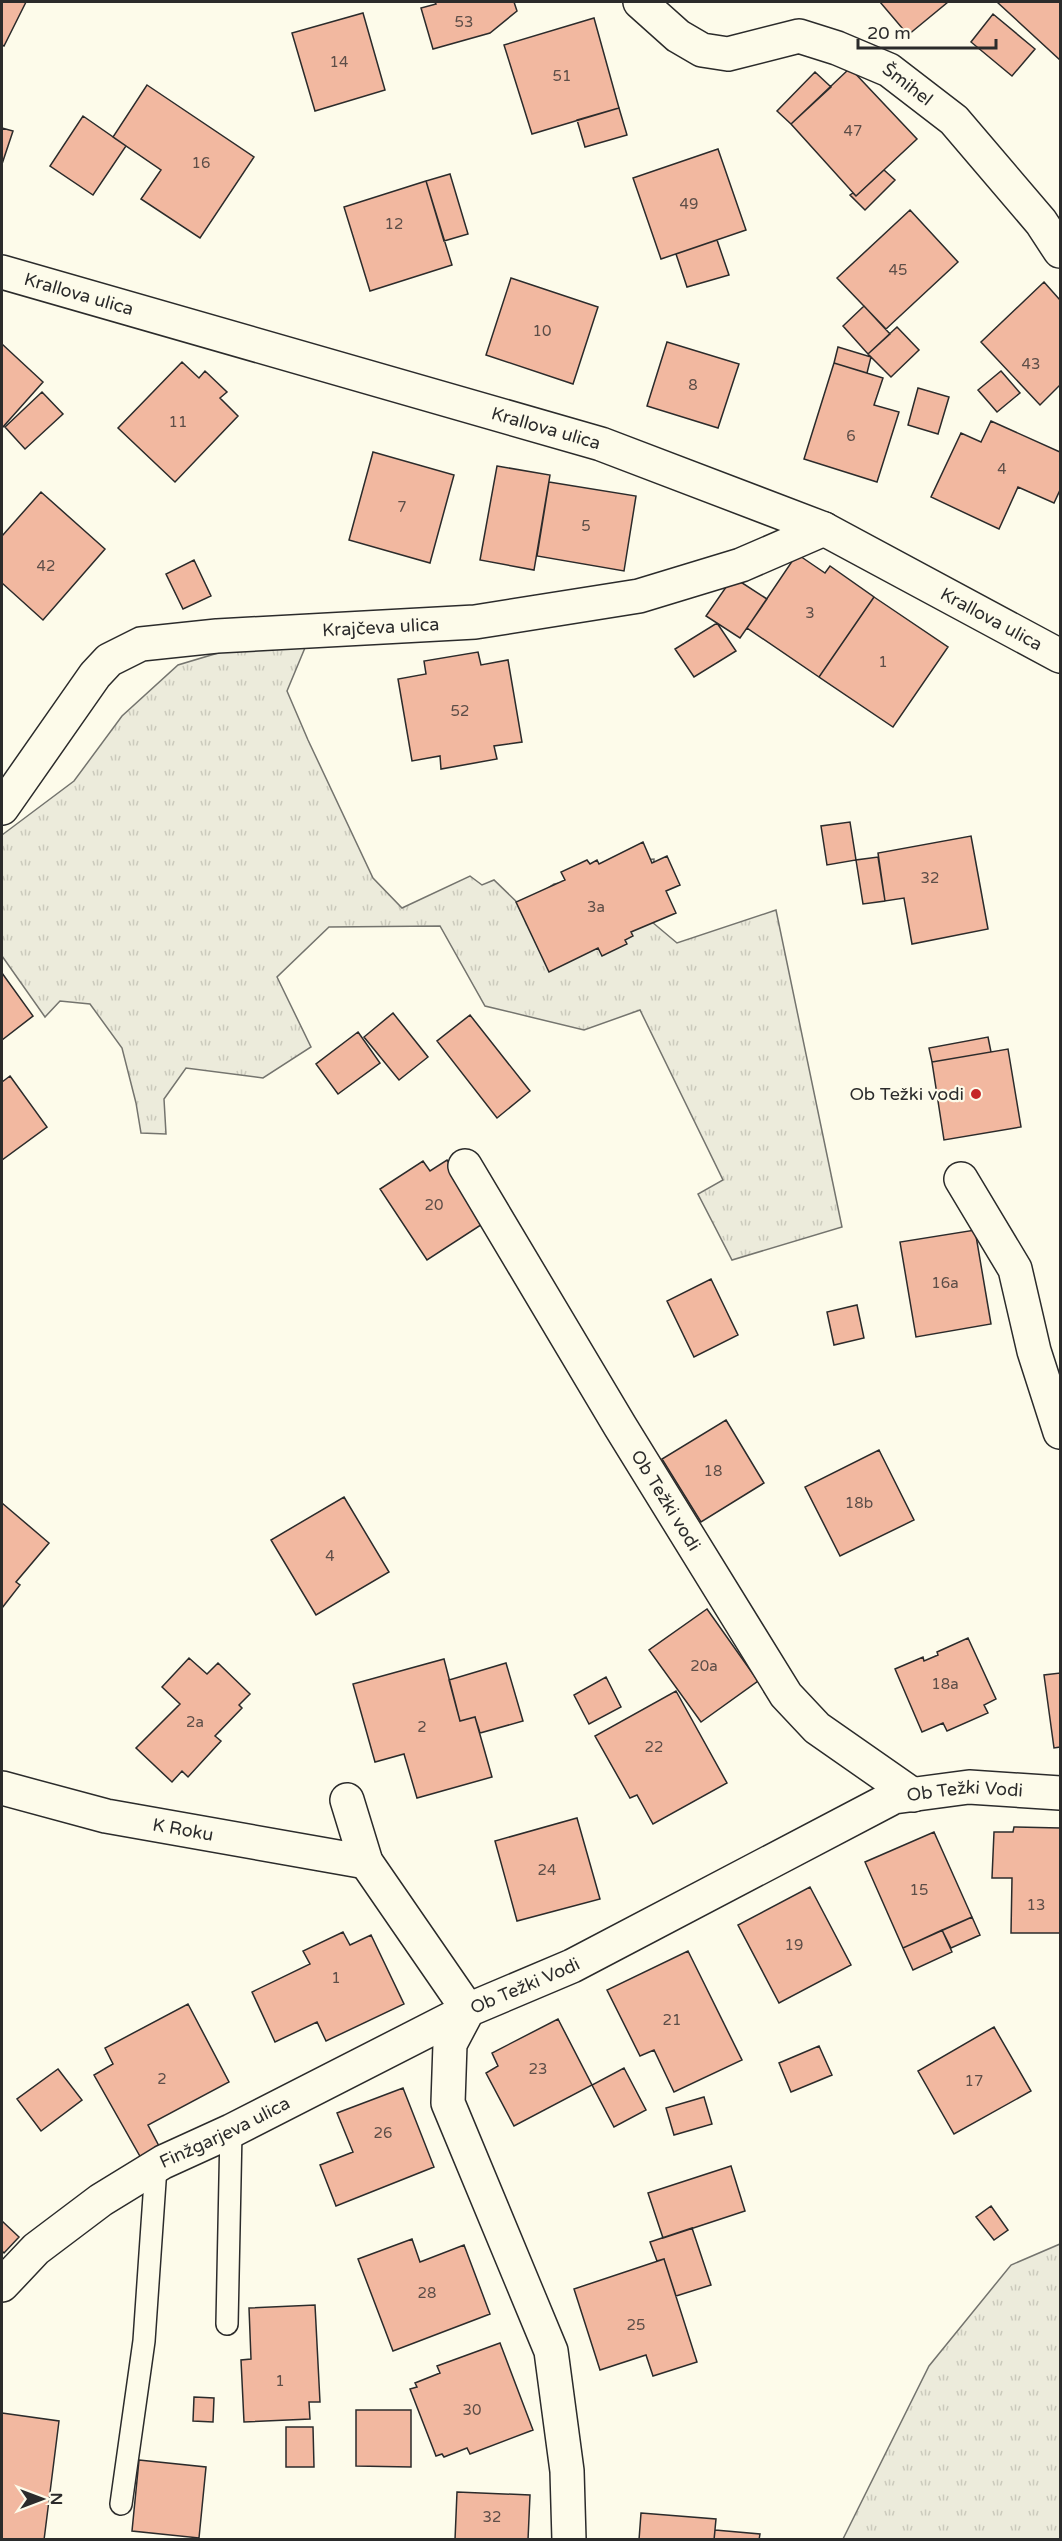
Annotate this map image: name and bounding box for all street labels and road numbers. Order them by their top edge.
street label: Šmihel [878,58,937,111]
street label: Krallova ulica [22,268,136,320]
street label: Krallova ulica [489,402,603,454]
street label: Krallova ulica [937,583,1046,656]
street label: Krajčeva ulica [322,613,440,641]
street label: Ob Težki vodi [626,1446,705,1555]
street label: Ob Težki Vodi [905,1776,1024,1806]
street label: K Roku [151,1813,215,1846]
street label: Ob Težki Vodi [467,1953,584,2019]
street label: Finžgarjeva ulica [156,2092,294,2173]

